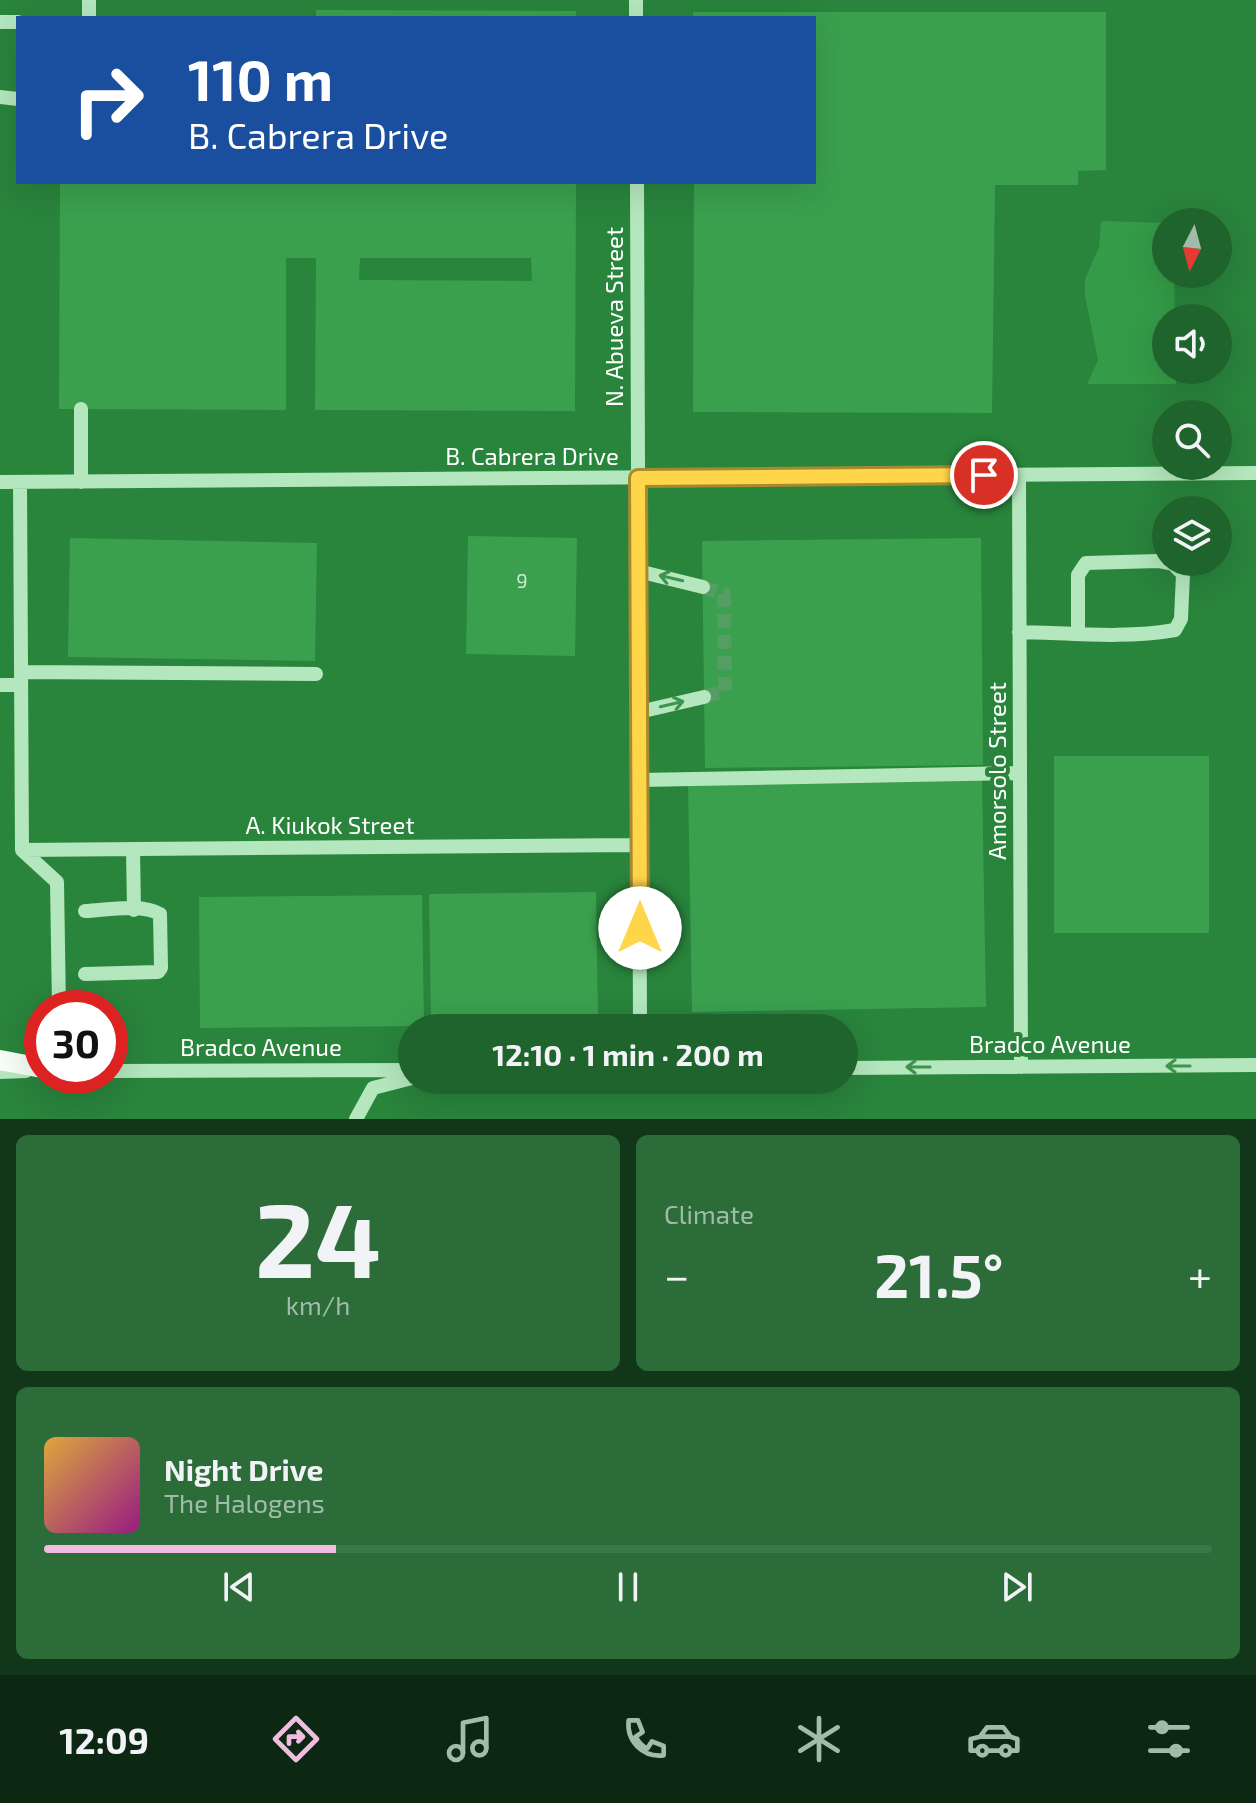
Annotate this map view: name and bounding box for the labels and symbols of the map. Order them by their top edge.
north arrow [1152,208,1232,288]
street label: N. Abueva Street [599,227,628,407]
street label: B. Cabrera Drive [445,441,619,470]
pin [950,441,1018,509]
house number: 9 [516,568,528,592]
one-way arrow [658,570,684,585]
street label: Amorsolo Street [982,682,1011,860]
one-way arrow [658,696,684,711]
street label: A. Kiukok Street [245,810,415,839]
position arrow [598,886,682,970]
speed limit sign: 30 [24,990,128,1094]
street label: Bradco Avenue [969,1029,1131,1058]
street label: Bradco Avenue [180,1032,342,1061]
one-way arrow [1165,1058,1192,1074]
one-way arrow [905,1060,932,1075]

